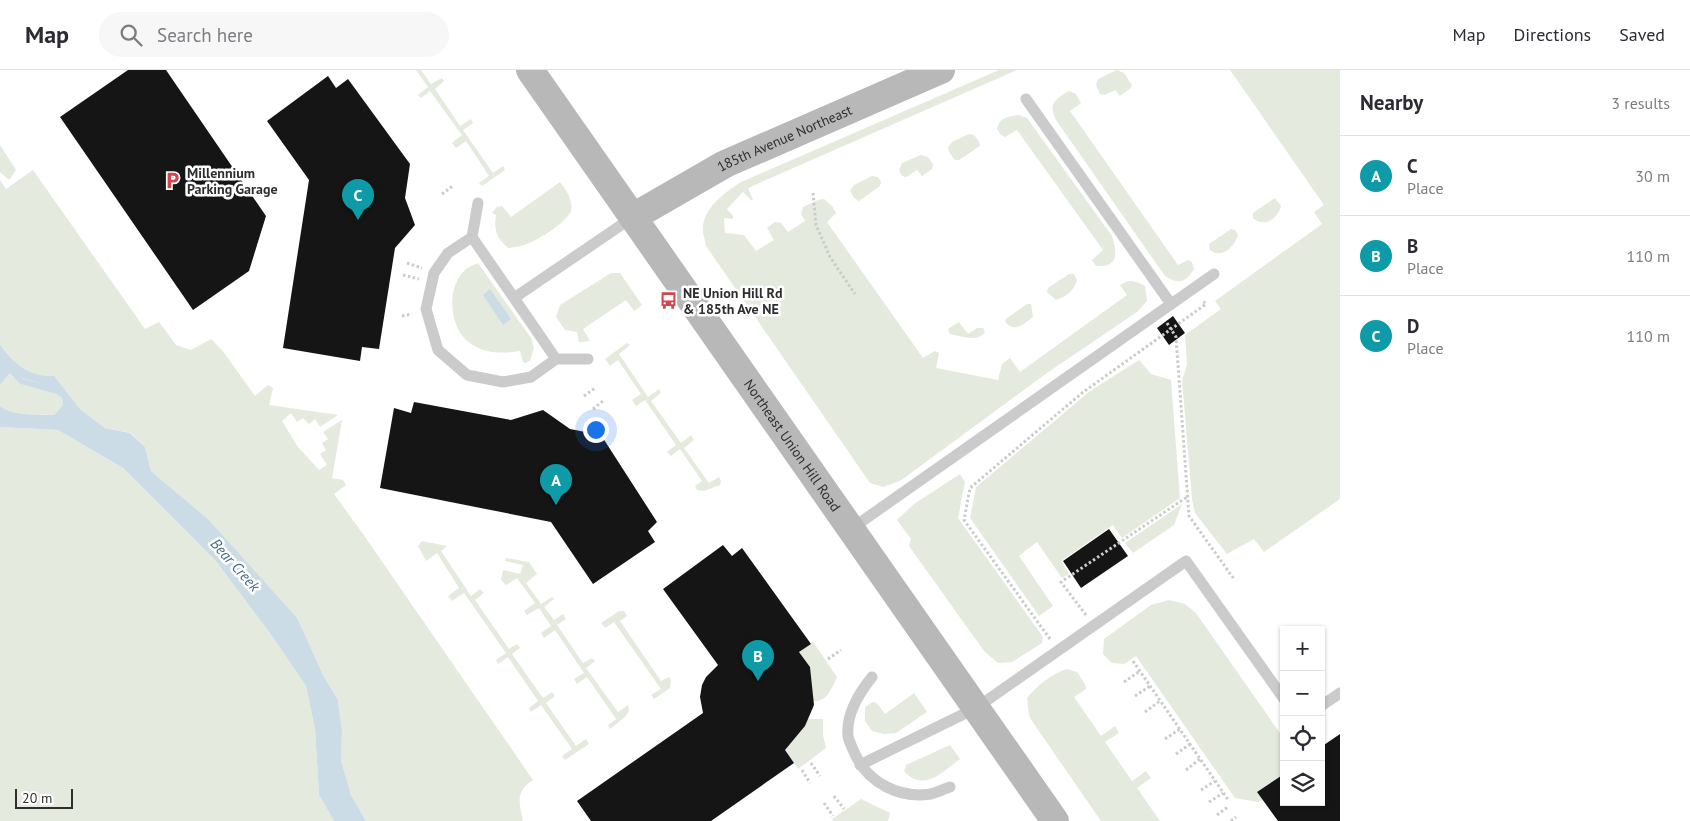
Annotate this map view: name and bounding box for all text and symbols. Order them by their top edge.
search box [99,12,449,57]
text: Map [25,19,69,50]
icon: search [117,21,145,49]
text: Search here [157,23,253,47]
text: Map [1453,23,1485,46]
text: Directions [1513,23,1591,46]
text: Saved [1619,23,1665,46]
text: Nearby [1360,89,1423,116]
text: 3 results [1611,93,1670,113]
street label: 185th Avenue Northeast [714,101,855,176]
text: C [1407,154,1418,178]
place label: Millennium Parking Garage [187,164,278,198]
text: A [1371,166,1381,186]
text: 30 m [1635,166,1670,186]
parking icon: Millennium Parking Garage [163,171,183,191]
text: Place [1407,178,1444,198]
pin: C [342,179,374,220]
text: B [1407,234,1418,258]
text: B [1371,246,1381,266]
text: 110 m [1627,246,1670,266]
text: Place [1407,258,1444,278]
place label: NE Union Hill Rd & 185th Ave NE [683,284,783,318]
bus stop icon: NE Union Hill Rd & 185th Ave NE [659,291,679,311]
text: D [1407,314,1419,338]
text: C [1372,326,1380,346]
text: 110 m [1627,326,1670,346]
text: Place [1407,338,1444,358]
street label: Northeast Union Hill Road [740,376,845,515]
your location [583,417,609,443]
pin: A [540,464,572,505]
water label: Bear Creek [207,534,265,596]
map controls [1280,626,1325,806]
button: + [1280,626,1325,671]
pin: B [742,640,774,681]
button: − [1280,671,1325,716]
button: locate [1280,716,1325,761]
button: layers [1280,761,1325,806]
scale bar [15,786,72,809]
text: 20 m [22,789,52,807]

